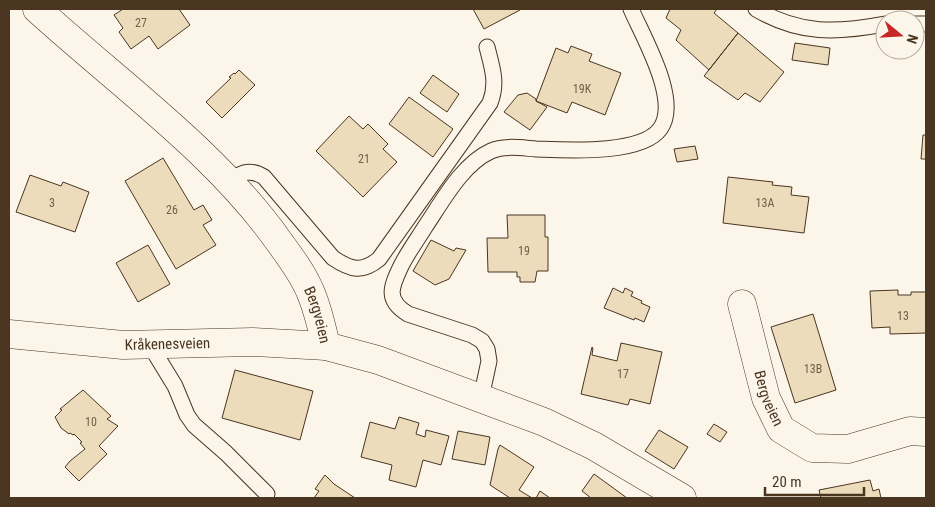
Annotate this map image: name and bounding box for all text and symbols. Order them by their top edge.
north arrow [875,10,925,60]
house number: 27 [135,16,147,30]
text: N [903,32,921,46]
house number: 19K [573,82,592,96]
house number: 21 [358,152,370,166]
house number: 3 [49,196,55,210]
house number: 13A [756,196,774,210]
house number: 26 [166,203,178,217]
house number: 19 [518,244,530,258]
street label: Bergveien [300,284,334,345]
house number: 13 [897,309,909,323]
street label: Kråkenesveien [124,334,210,354]
house number: 13B [804,362,822,376]
house number: 17 [617,367,629,381]
street label: Bergveien [750,369,787,429]
house number: 10 [85,415,97,429]
scale bar [765,464,864,496]
text: 20 m [772,473,802,491]

